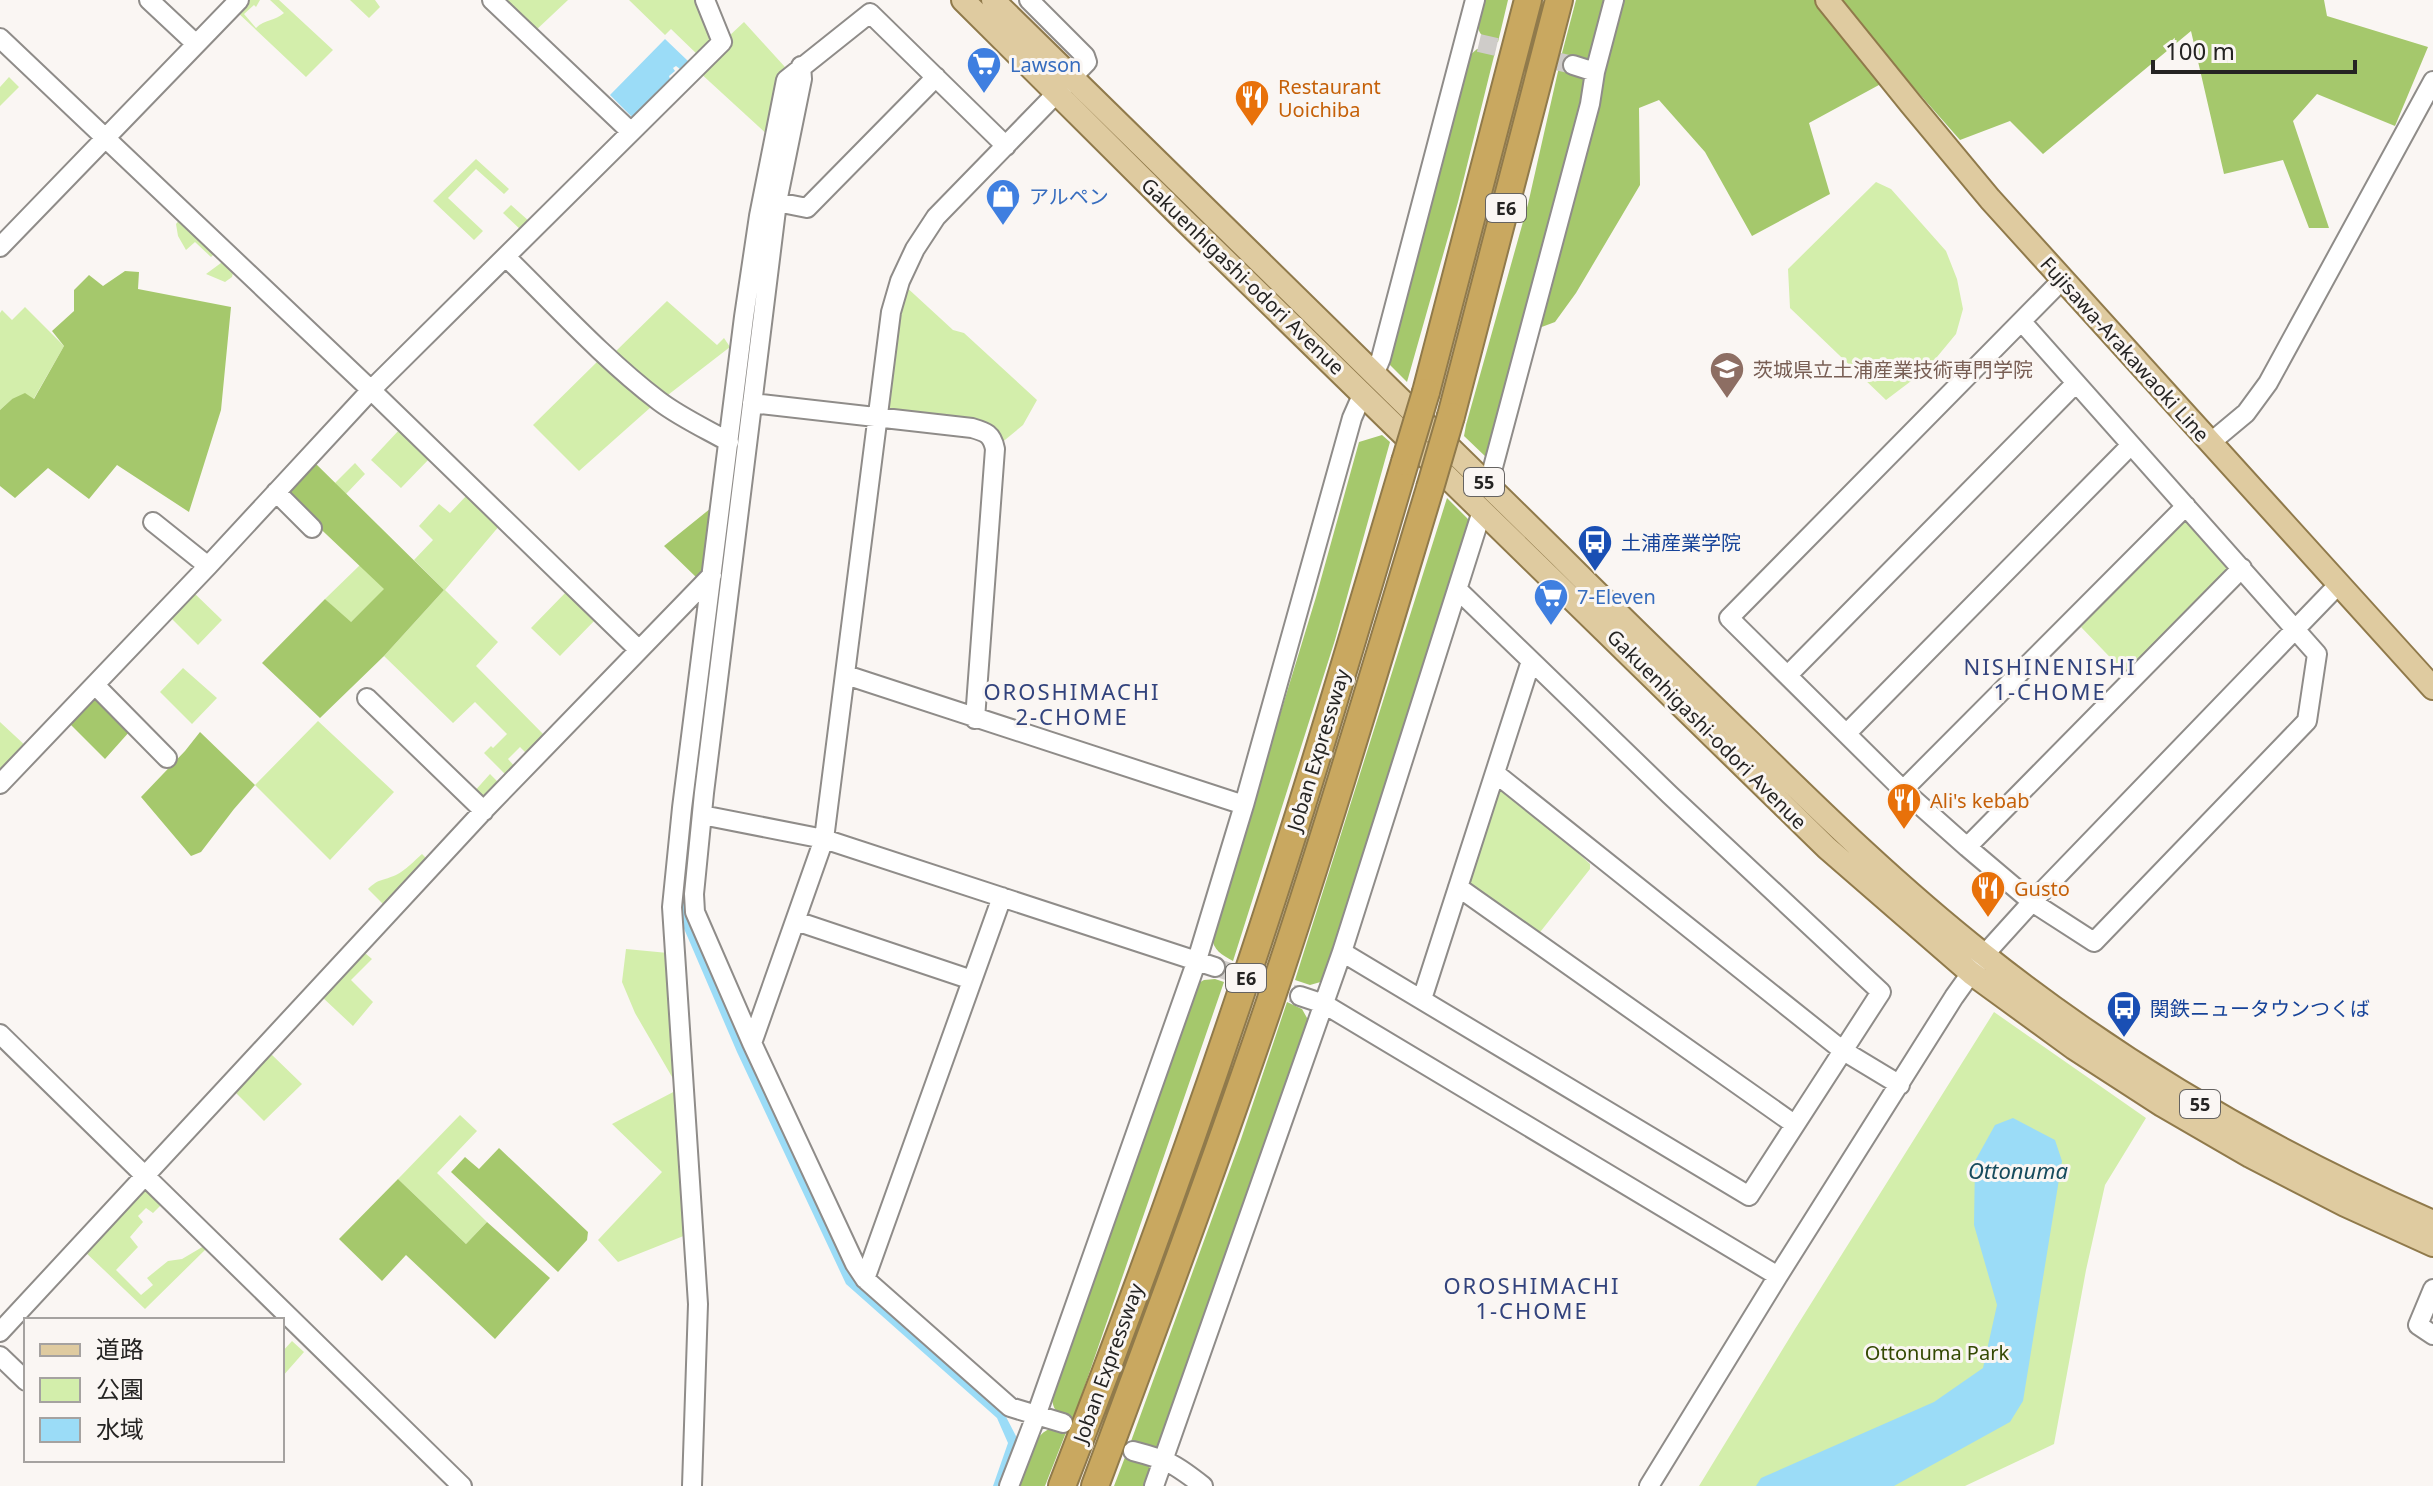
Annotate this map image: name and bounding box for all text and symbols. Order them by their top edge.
scale bar [2153,24,2355,74]
text: 100 m [2165,34,2235,67]
supermarket icon: Lawson [965,45,1003,95]
place label: Lawson [1010,51,1081,78]
place label: Restaurant Uoichiba [1278,73,1381,123]
restaurant icon: Restaurant Uoichiba [1233,78,1271,128]
street label: Gakuenhigashi-odori Avenue [1136,172,1350,380]
shop icon: アルペン [984,177,1022,227]
place label: アルペン [1029,183,1109,210]
road number: E6 [1486,194,1526,222]
street label: Fujisawa-Arakawaoki Line [2035,251,2215,447]
school or university icon: 茨城県立土浦産業技術専門学院 [1708,350,1746,400]
place label: 茨城県立土浦産業技術専門学院 [1753,356,2033,383]
road number: 55 [1464,468,1504,496]
bus stop icon: 土浦産業学院 [1576,523,1614,573]
place label: 土浦産業学院 [1621,529,1741,556]
supermarket icon: 7-Eleven [1532,577,1570,627]
place label: 7-Eleven [1577,583,1656,610]
street label: Gakuenhigashi-odori Avenue [1601,623,1813,835]
district label: NISHINENISHI 1-CHOME [1964,651,2137,706]
street label: Joban Expressway [1280,665,1356,836]
district label: OROSHIMACHI 2-CHOME [983,676,1161,731]
restaurant icon: Ali's kebab [1885,781,1923,831]
place label: Ali's kebab [1930,787,2030,814]
restaurant icon: Gusto [1969,869,2007,919]
place label: Gusto [2014,875,2070,902]
road number: E6 [1226,964,1266,992]
bus stop icon: 関鉄ニュータウンつくば [2105,989,2143,1039]
place label: 関鉄ニュータウンつくば [2150,995,2370,1022]
road number: 55 [2180,1090,2220,1118]
water label: Ottonuma [1968,1155,2069,1185]
district label: OROSHIMACHI 1-CHOME [1443,1270,1621,1325]
street label: Joban Expressway [1066,1279,1150,1448]
legend [24,1318,284,1462]
text: 道路 [96,1332,144,1365]
park label: Ottonuma Park [1865,1339,2009,1366]
text: 公園 [96,1372,144,1405]
text: 水域 [96,1412,144,1445]

